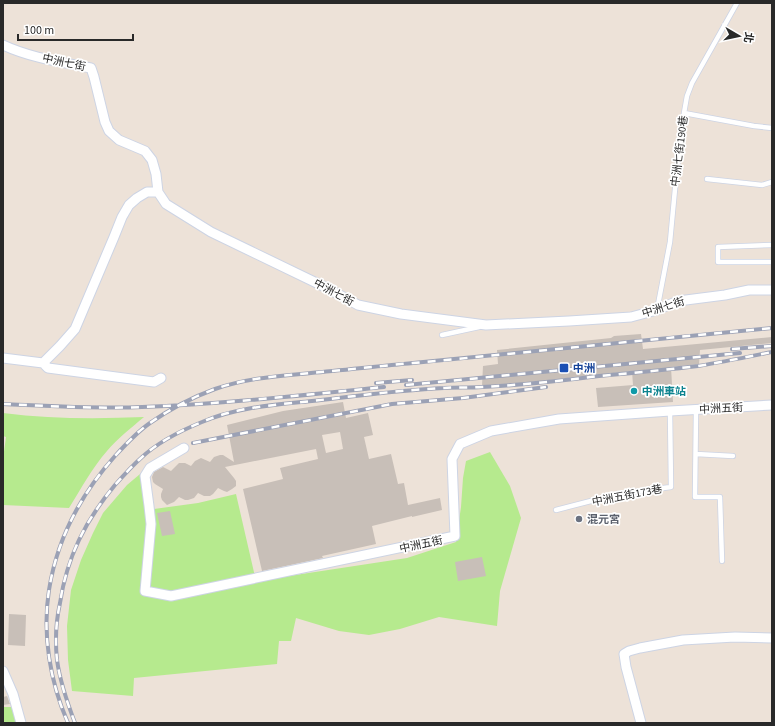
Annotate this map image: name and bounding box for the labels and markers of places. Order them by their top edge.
place label: 中洲 [573,361,595,376]
marker: 中洲 [558,362,570,374]
place label: 中洲車站 [642,384,686,399]
marker: 中洲車站 [629,386,639,396]
place label: 混元宮 [587,512,620,527]
marker: 混元宮 [574,514,584,524]

